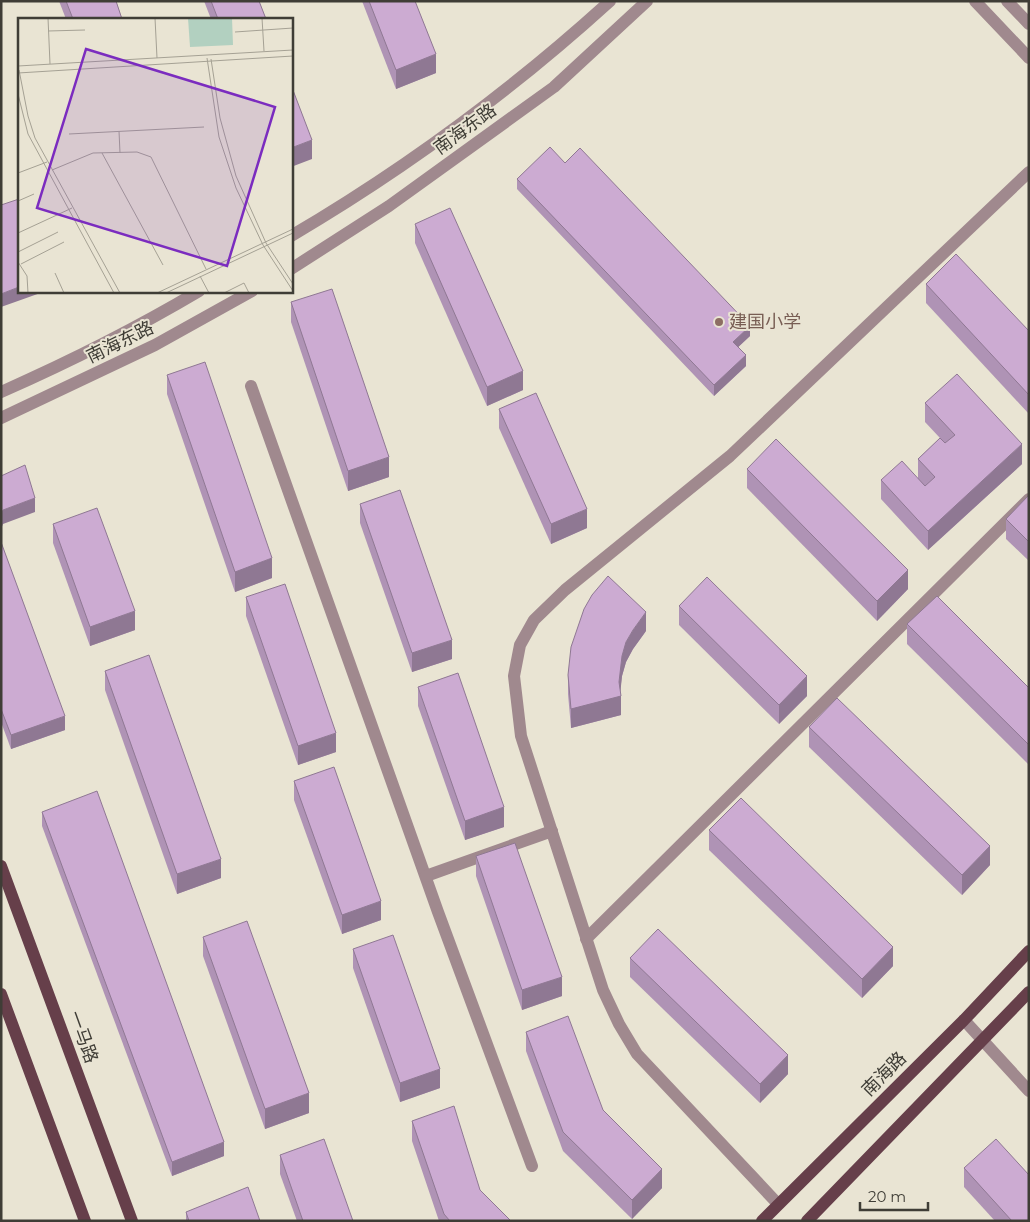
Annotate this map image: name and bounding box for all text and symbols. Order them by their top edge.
inset map [18,18,292,292]
street label: 南海东路 [429,99,501,159]
place label: 建国小学 [729,311,801,333]
street label: 南海东路 [83,316,157,368]
marker: 建国小学 [713,316,725,328]
street label: 一马路 [63,1008,103,1066]
street label: 南海路 [857,1047,911,1101]
scale bar [860,1180,928,1212]
text: 20 m [868,1187,906,1206]

